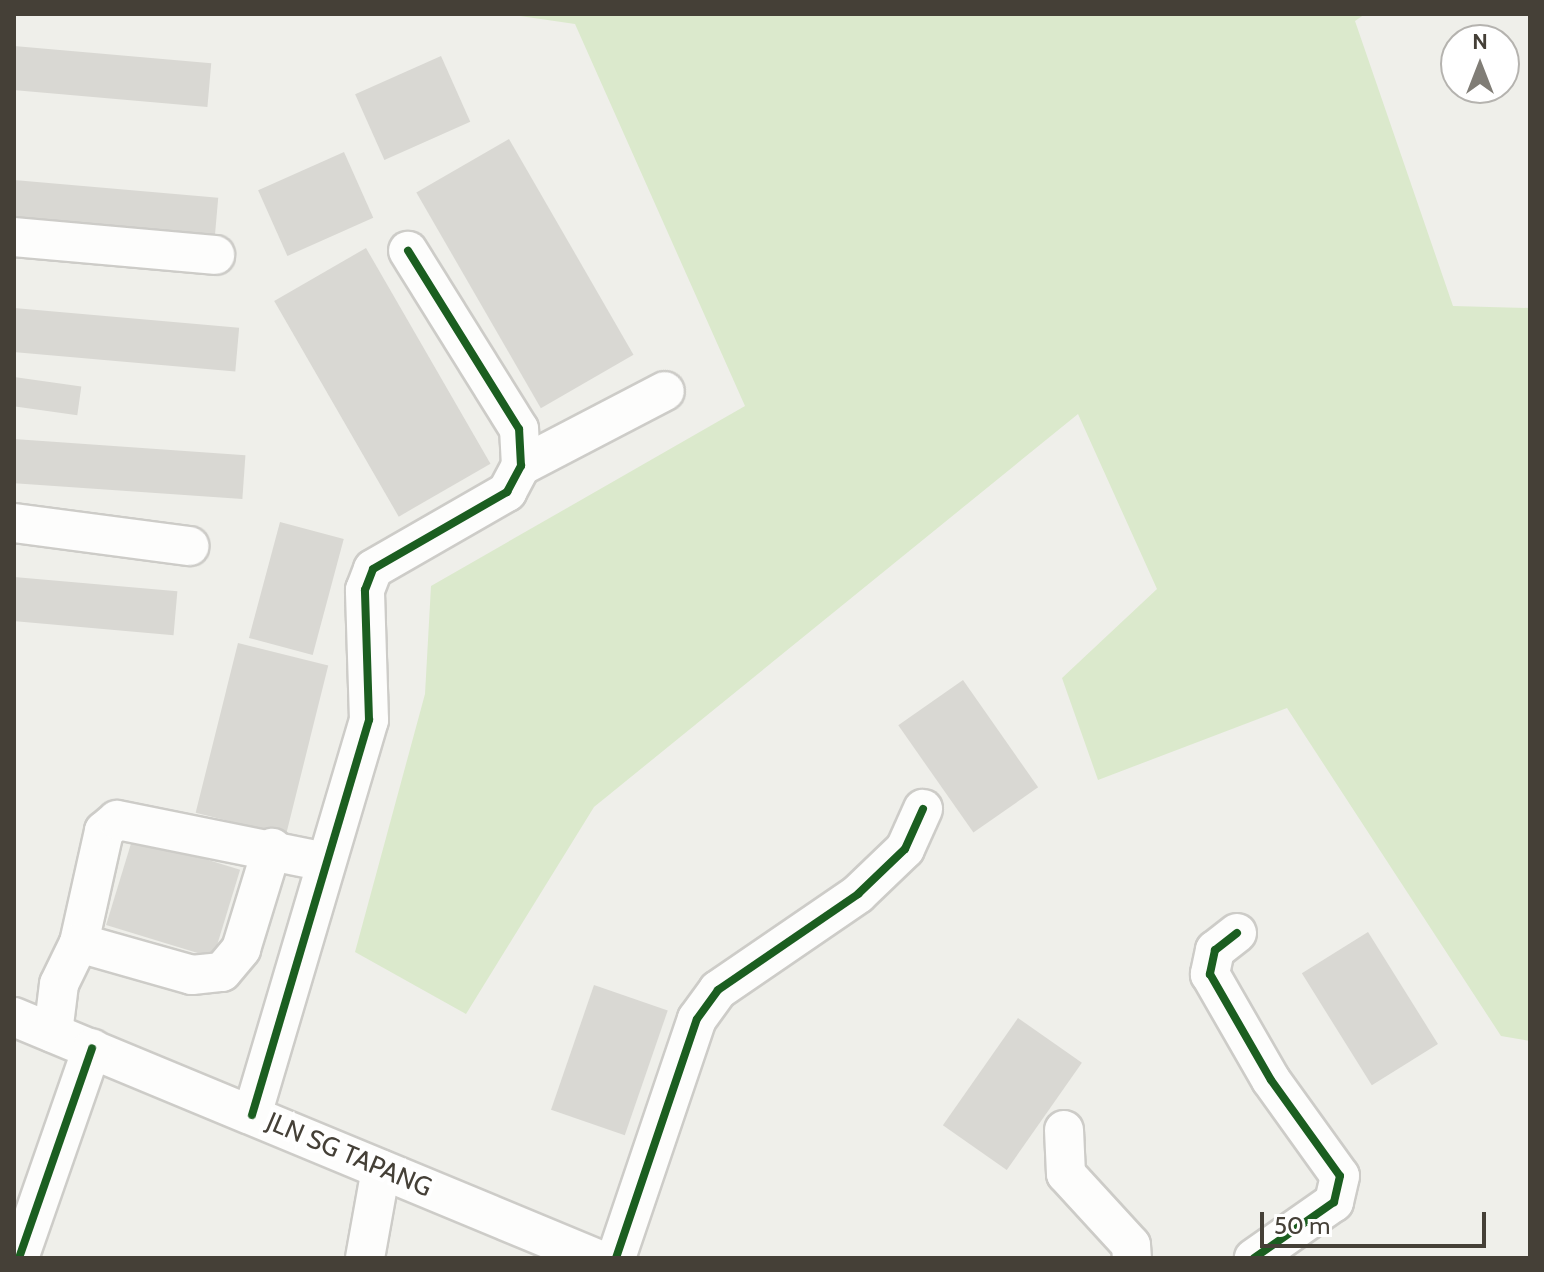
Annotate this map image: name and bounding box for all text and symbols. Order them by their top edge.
north arrow [1440,24,1520,104]
text: N [1472,28,1488,55]
street label: JLN SG TAPANG [262,1106,436,1204]
scale bar [1264,1196,1490,1246]
text: 50 m [1274,1211,1330,1240]

